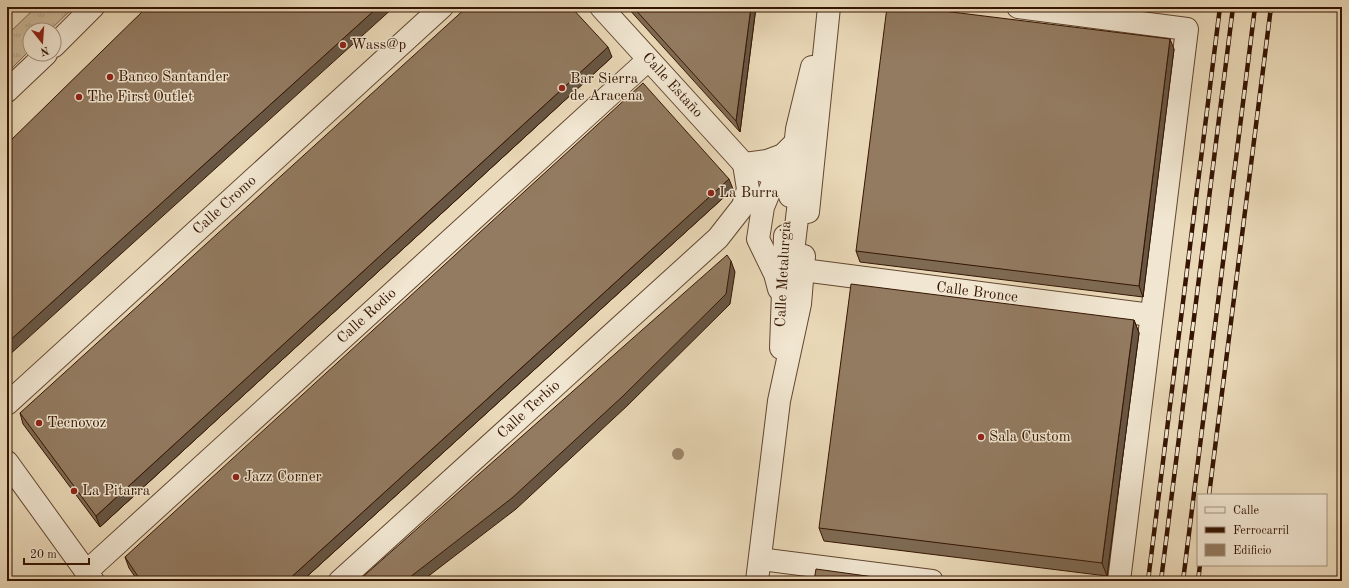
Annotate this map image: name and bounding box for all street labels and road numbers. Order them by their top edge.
street label: Calle Estaño [639,50,705,121]
street label: Calle Cromo [190,173,259,238]
street label: Calle Metalurgia [774,220,794,328]
street label: Calle Bronce [935,280,1019,305]
street label: Calle Rodio [334,286,399,347]
street label: Calle Terbio [495,378,563,442]

